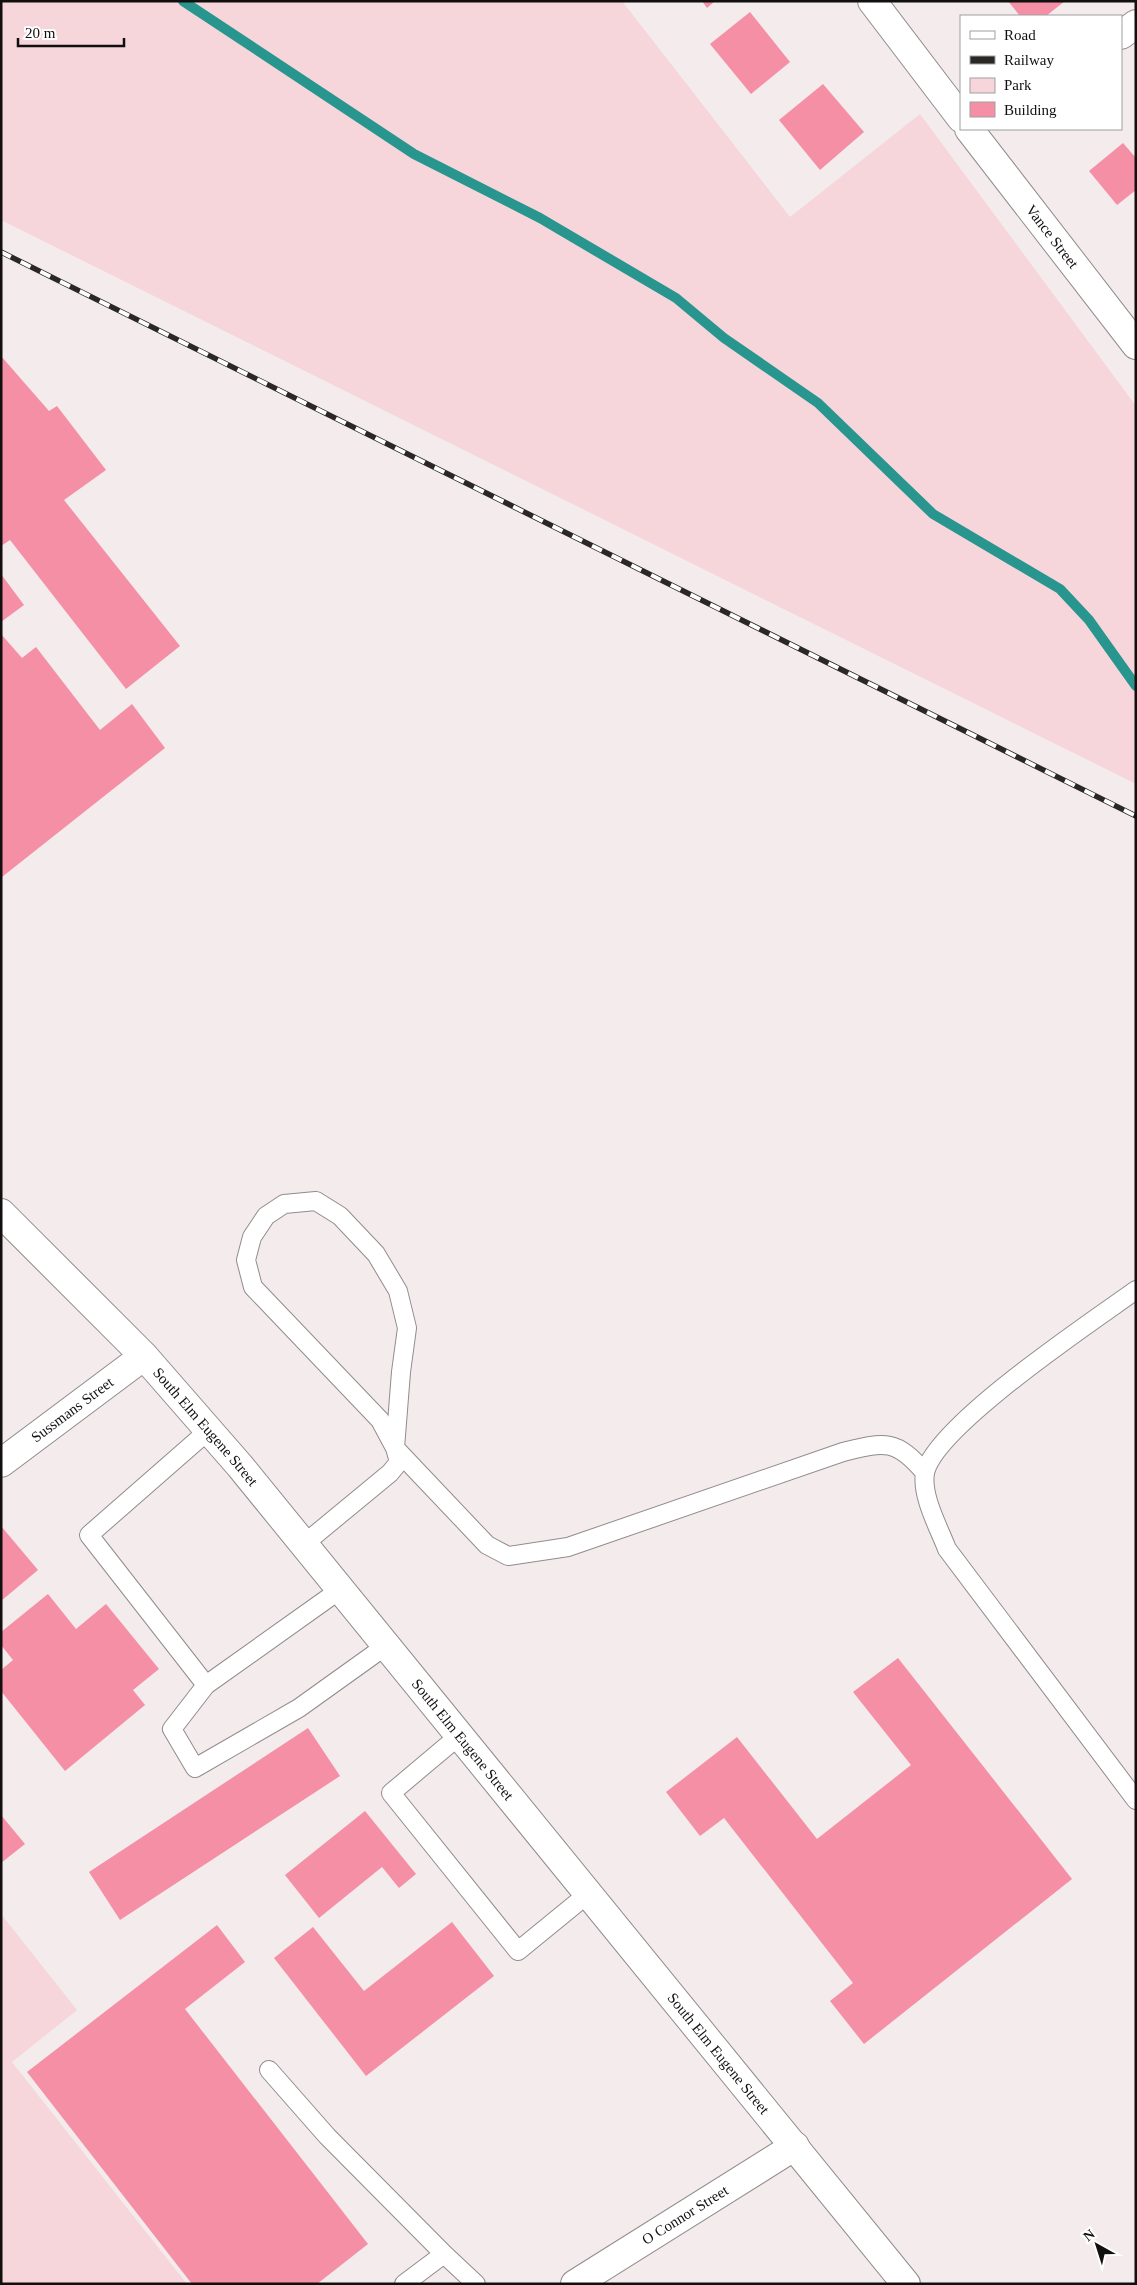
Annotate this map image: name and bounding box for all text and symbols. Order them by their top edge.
scale bar [18,15,124,47]
legend [960,15,1122,130]
text: 20 m [25,25,56,41]
text: Road [1004,27,1036,43]
text: Railway [1004,52,1054,68]
text: Park [1004,77,1032,93]
text: Building [1004,102,1057,118]
street label: Vance Street [1023,202,1082,272]
street label: South Elm Eugene Street [150,1364,262,1490]
street label: Sussmans Street [28,1373,117,1445]
street label: South Elm Eugene Street [409,1676,517,1804]
street label: South Elm Eugene Street [664,1990,773,2118]
street label: O Connor Street [639,2182,732,2248]
north arrow [1072,2220,1122,2270]
text: N [1080,2226,1098,2244]

